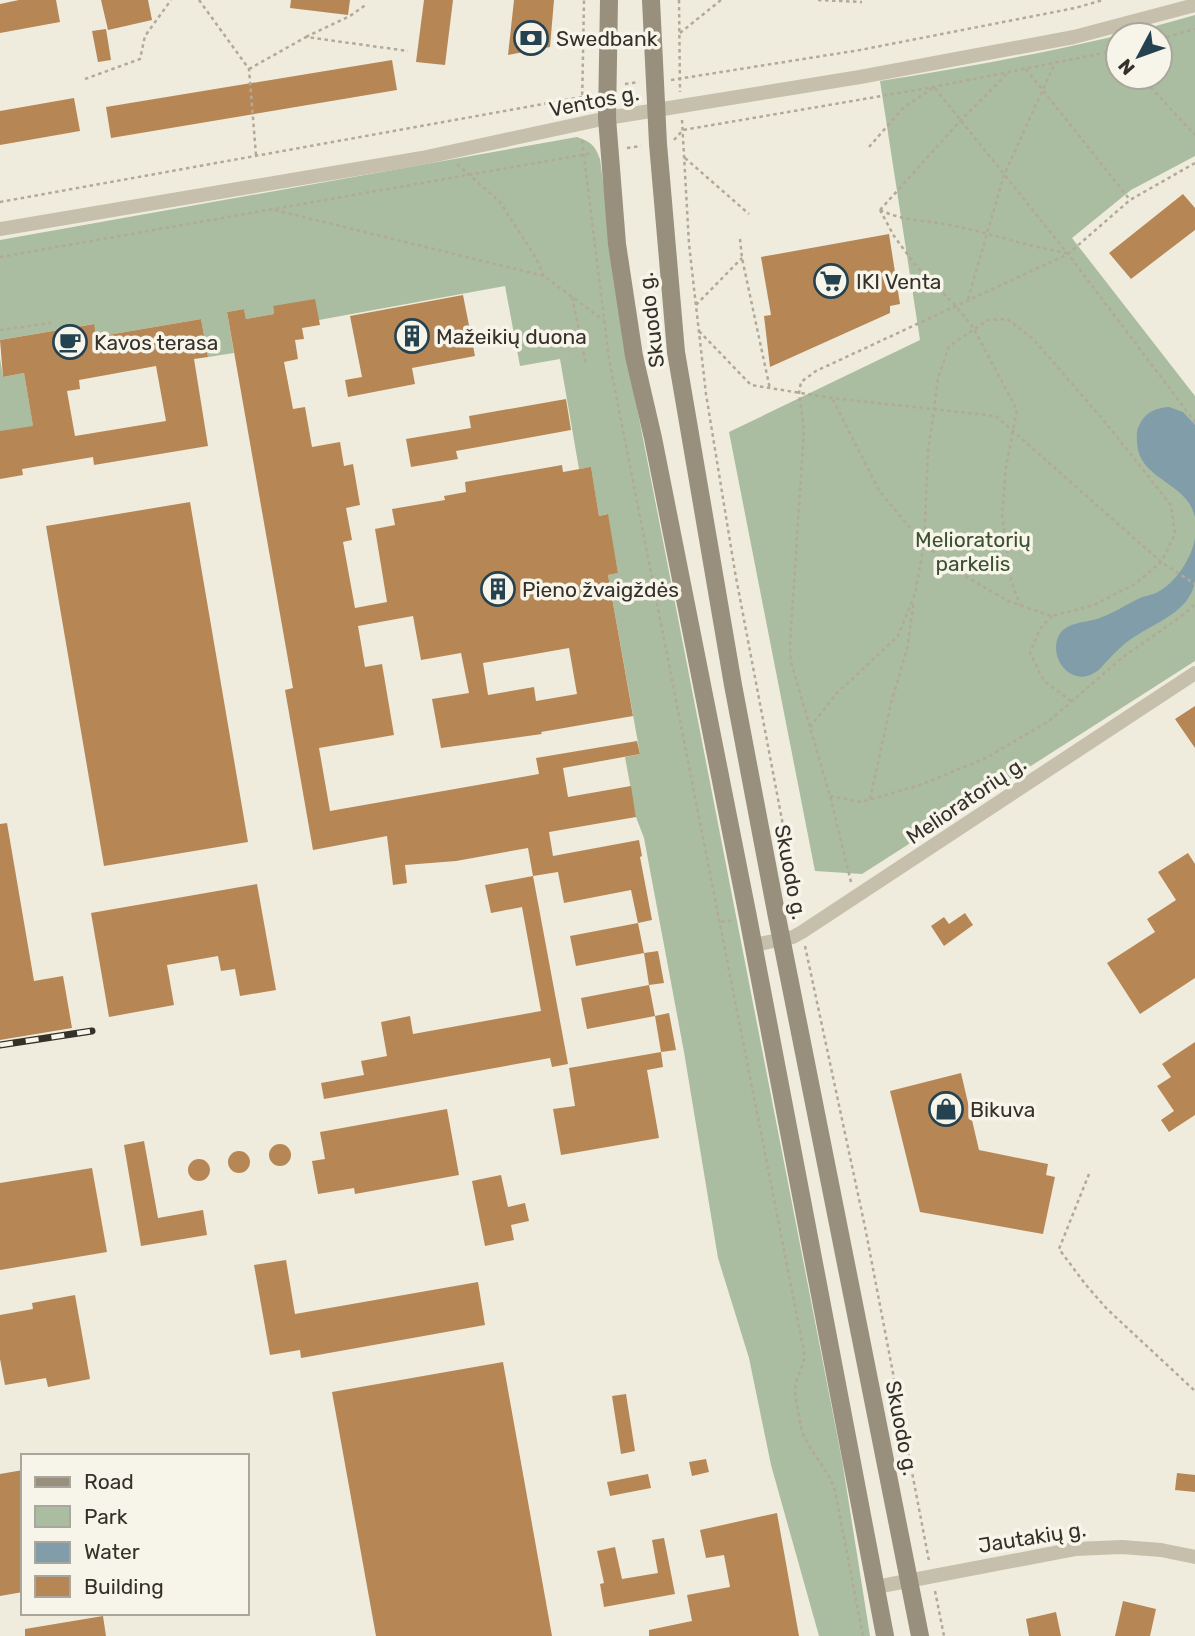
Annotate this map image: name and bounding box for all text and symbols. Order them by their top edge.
bank icon: Swedbank [512,19,550,57]
north arrow [1104,21,1174,91]
place label: Swedbank [556,26,658,51]
text: N [1113,54,1140,80]
street label: Ventos g. [547,80,641,122]
supermarket icon: IKI Venta [812,262,850,300]
place label: IKI Venta [856,269,941,294]
street label: Skuodo g. [633,271,669,369]
building icon: Mažeikių duona [393,317,431,355]
cafe icon: Kavos terasa [51,323,89,361]
place label: Mažeikių duona [436,324,587,349]
place label: Kavos terasa [94,330,218,355]
park label: Melioratorių parkelis [915,527,1031,576]
building icon: Pieno žvaigždės [479,570,517,608]
place label: Pieno žvaigždės [522,577,679,602]
street label: Melioratorių g. [901,751,1031,849]
street label: Skuodo g. [770,822,812,922]
shop icon: Bikuva [927,1090,965,1128]
place label: Bikuva [970,1097,1035,1122]
street label: Skuodo g. [881,1378,923,1478]
legend [21,1454,248,1615]
text: Road [84,1469,134,1494]
text: Park [84,1504,128,1529]
street label: Jautakių g. [976,1516,1088,1558]
text: Water [84,1539,140,1564]
text: Building [84,1574,164,1599]

